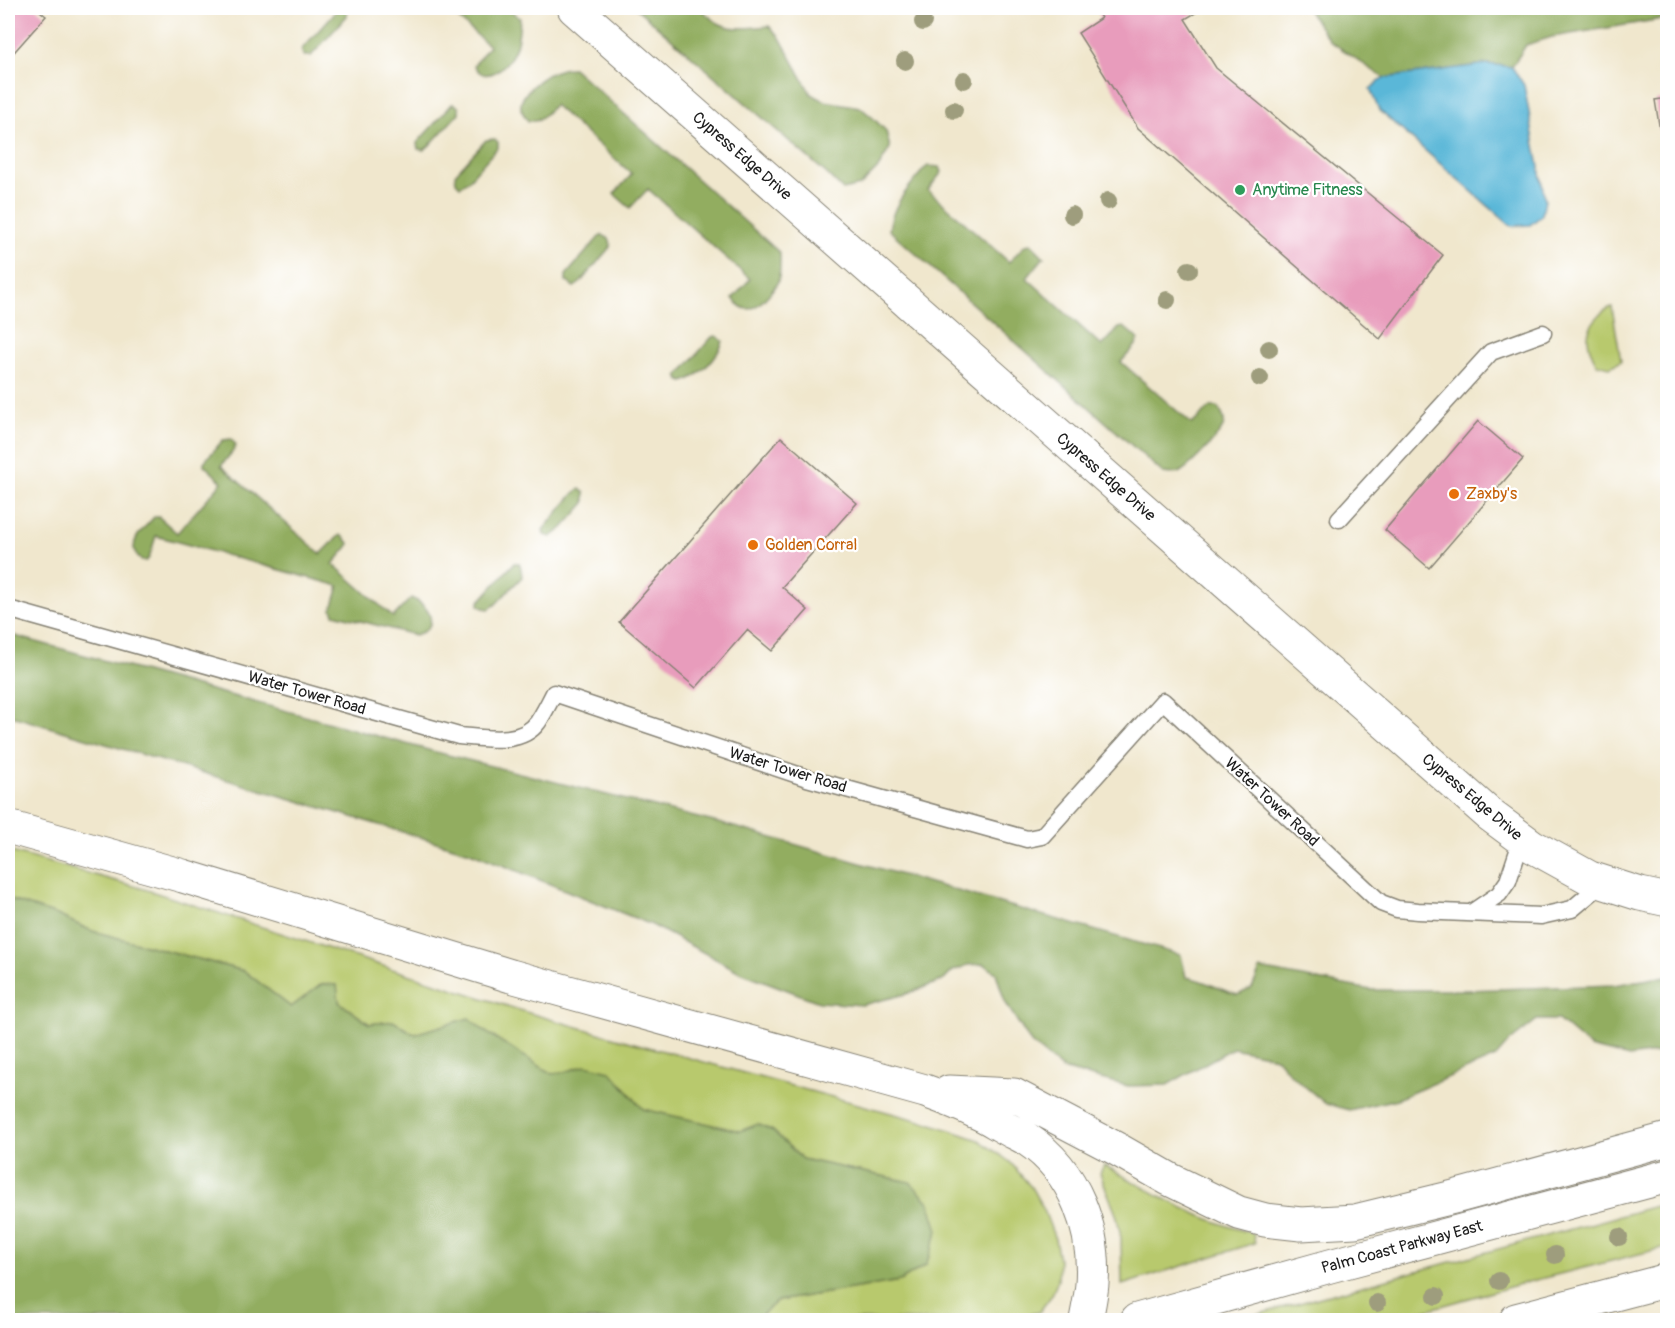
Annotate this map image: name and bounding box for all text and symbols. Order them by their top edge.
street label: Cypress Edge Drive [688,107,796,205]
place label: Anytime Fitness [1252,180,1363,200]
marker: Anytime Fitness [1233,183,1247,197]
street label: Cypress Edge Drive [1052,428,1160,526]
place label: Zaxby's [1466,484,1517,504]
marker: Zaxby's [1447,487,1461,501]
place label: Golden Corral [765,535,857,555]
marker: Golden Corral [746,538,760,552]
street label: Water Tower Road [246,667,368,719]
street label: Water Tower Road [727,743,849,797]
street label: Cypress Edge Drive [1418,749,1526,845]
street label: Water Tower Road [1221,753,1323,851]
street label: Palm Coast Parkway East [1319,1216,1485,1278]

